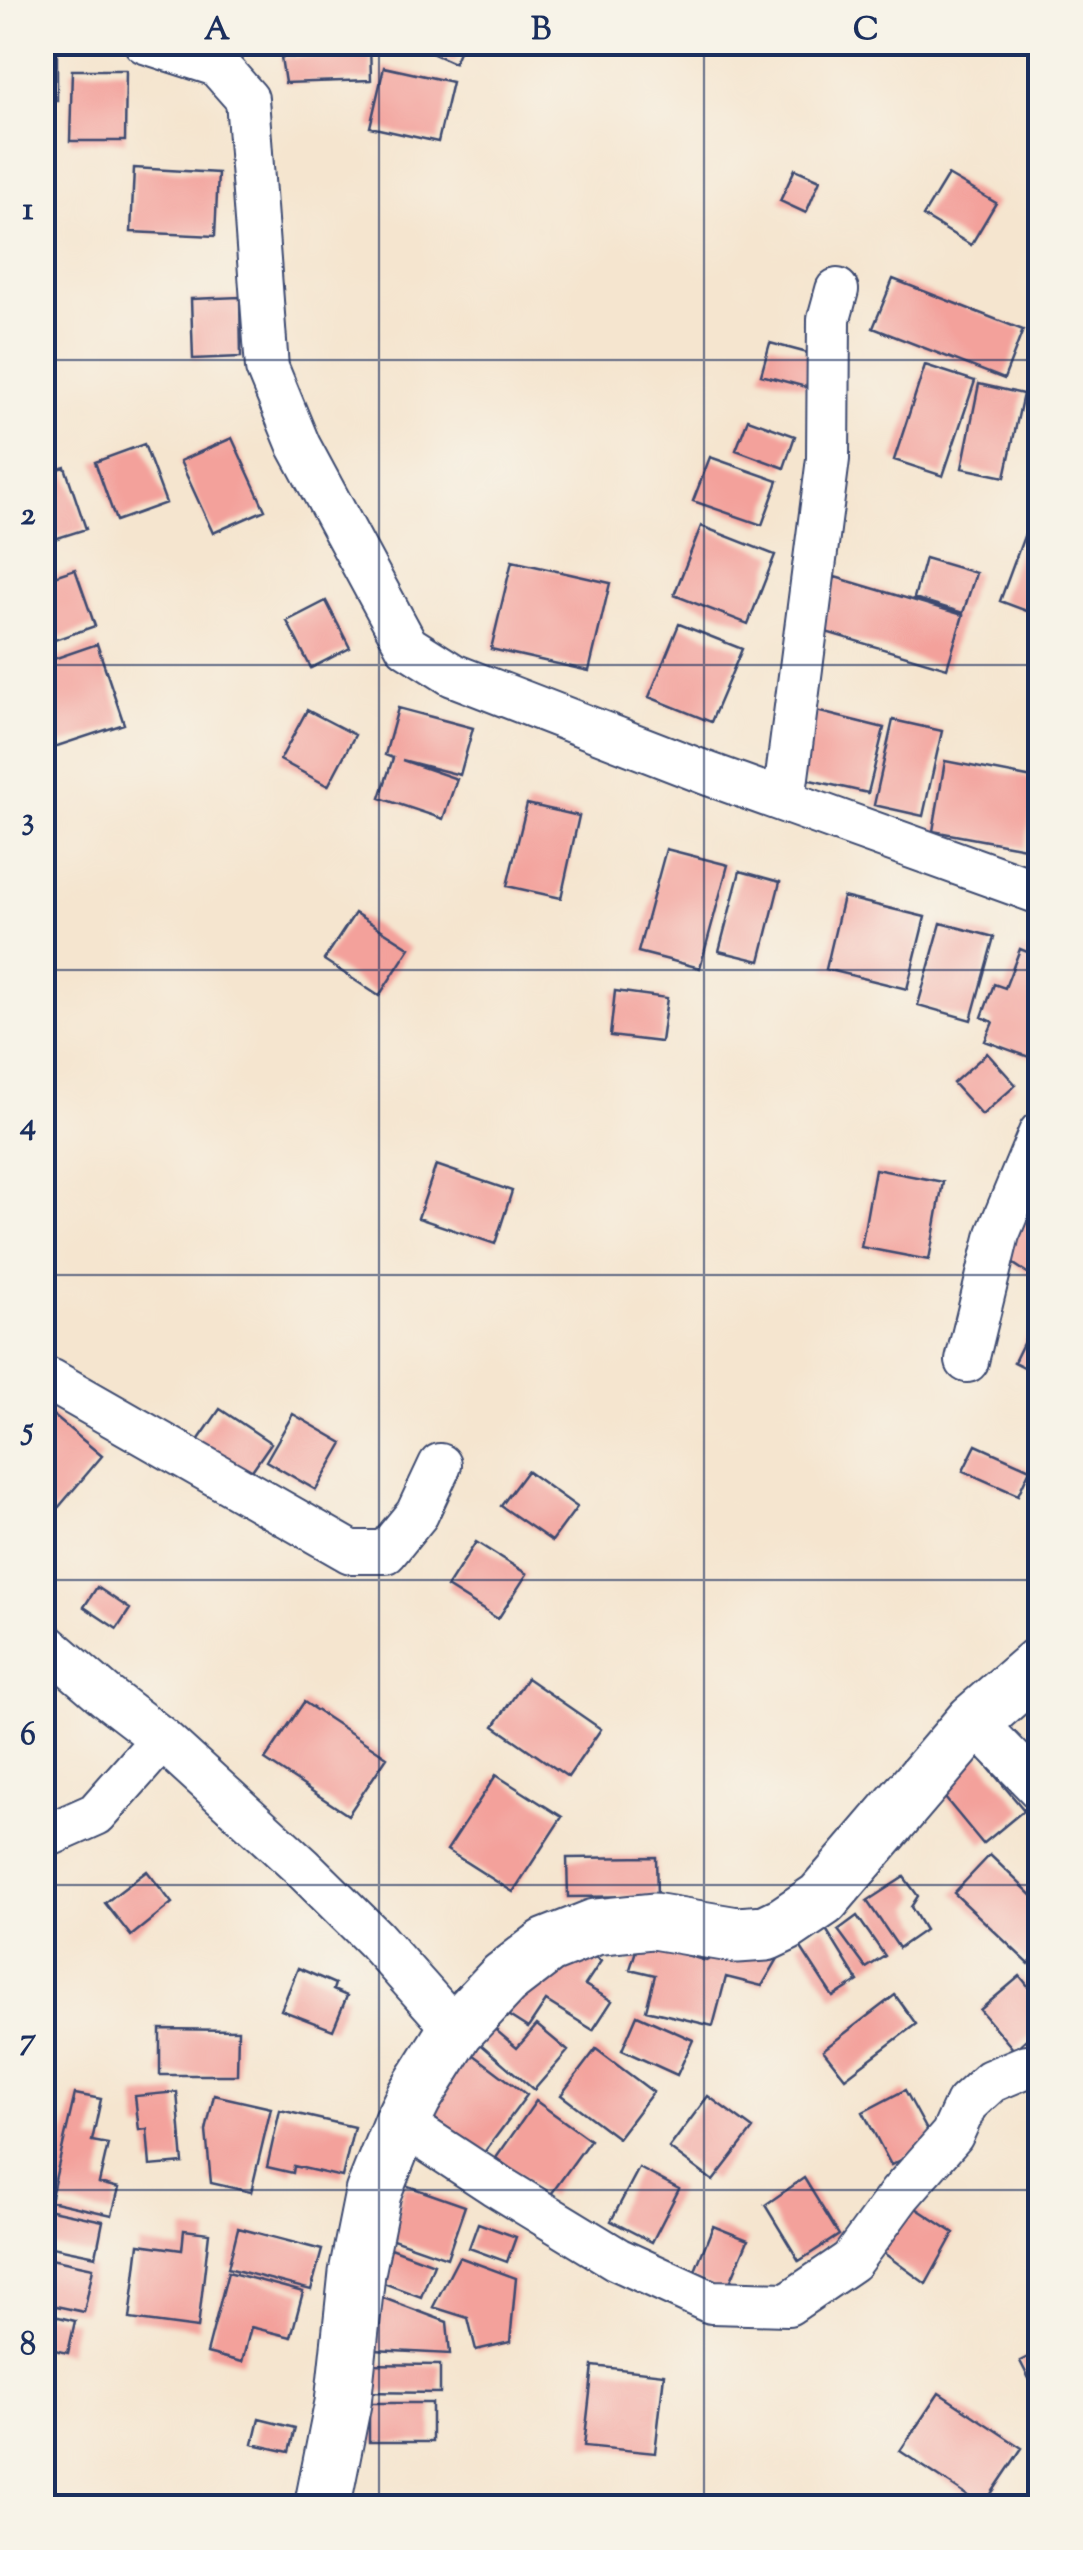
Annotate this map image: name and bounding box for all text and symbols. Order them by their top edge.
text: A [204,8,230,54]
text: B [531,8,551,54]
text: C [853,8,879,54]
text: 1 [23,188,34,234]
text: 2 [21,493,36,539]
text: 3 [22,798,34,844]
text: 4 [19,1103,36,1149]
text: 5 [20,1408,34,1454]
text: 6 [20,1713,36,1759]
text: 7 [20,2018,36,2064]
text: 8 [20,2323,36,2369]

